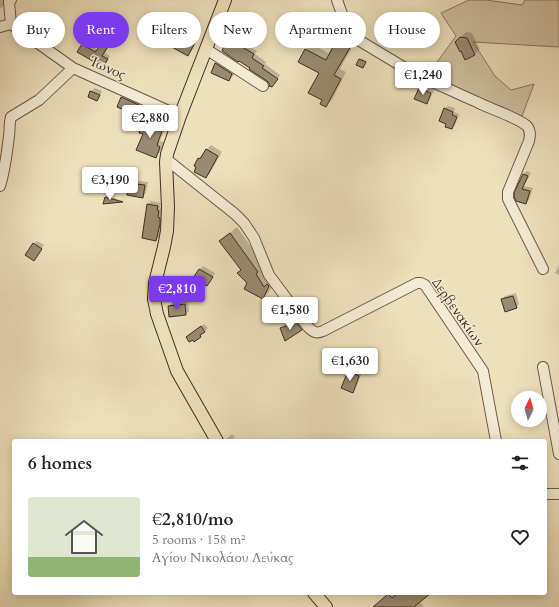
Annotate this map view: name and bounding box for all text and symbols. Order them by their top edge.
chip: Buy [12,12,65,48]
chip: Rent [73,12,129,48]
chip: Filters [137,12,201,48]
chip: New [209,12,267,48]
chip: Apartment [275,12,366,48]
chip: House [374,12,440,48]
street label: Ίωνος [86,51,129,84]
pin: €1,240 [390,62,456,96]
text: €1,240 [404,66,442,84]
pin: €2,880 [117,105,183,139]
text: €2,880 [131,109,169,127]
pin: €3,190 [77,167,143,201]
text: €3,190 [91,171,129,189]
street label: Δερβενακίων [427,274,489,350]
pin: €2,810 [144,276,210,310]
text: €2,810 [158,280,196,298]
pin: €1,580 [257,297,323,331]
text: €1,580 [271,301,309,319]
pin: €1,630 [317,348,383,382]
text: €1,630 [331,352,369,370]
north arrow [511,391,547,427]
map controls [511,391,547,427]
text: 6 homes [28,452,92,475]
icon: filters [509,452,531,474]
text: €2,810/mo [152,508,234,531]
icon: home [60,513,108,561]
icon: heart [509,526,531,548]
text: 5 rooms · 158 m² [152,531,245,549]
text: Αγίου Νικολάου Λεύκας [152,549,294,567]

